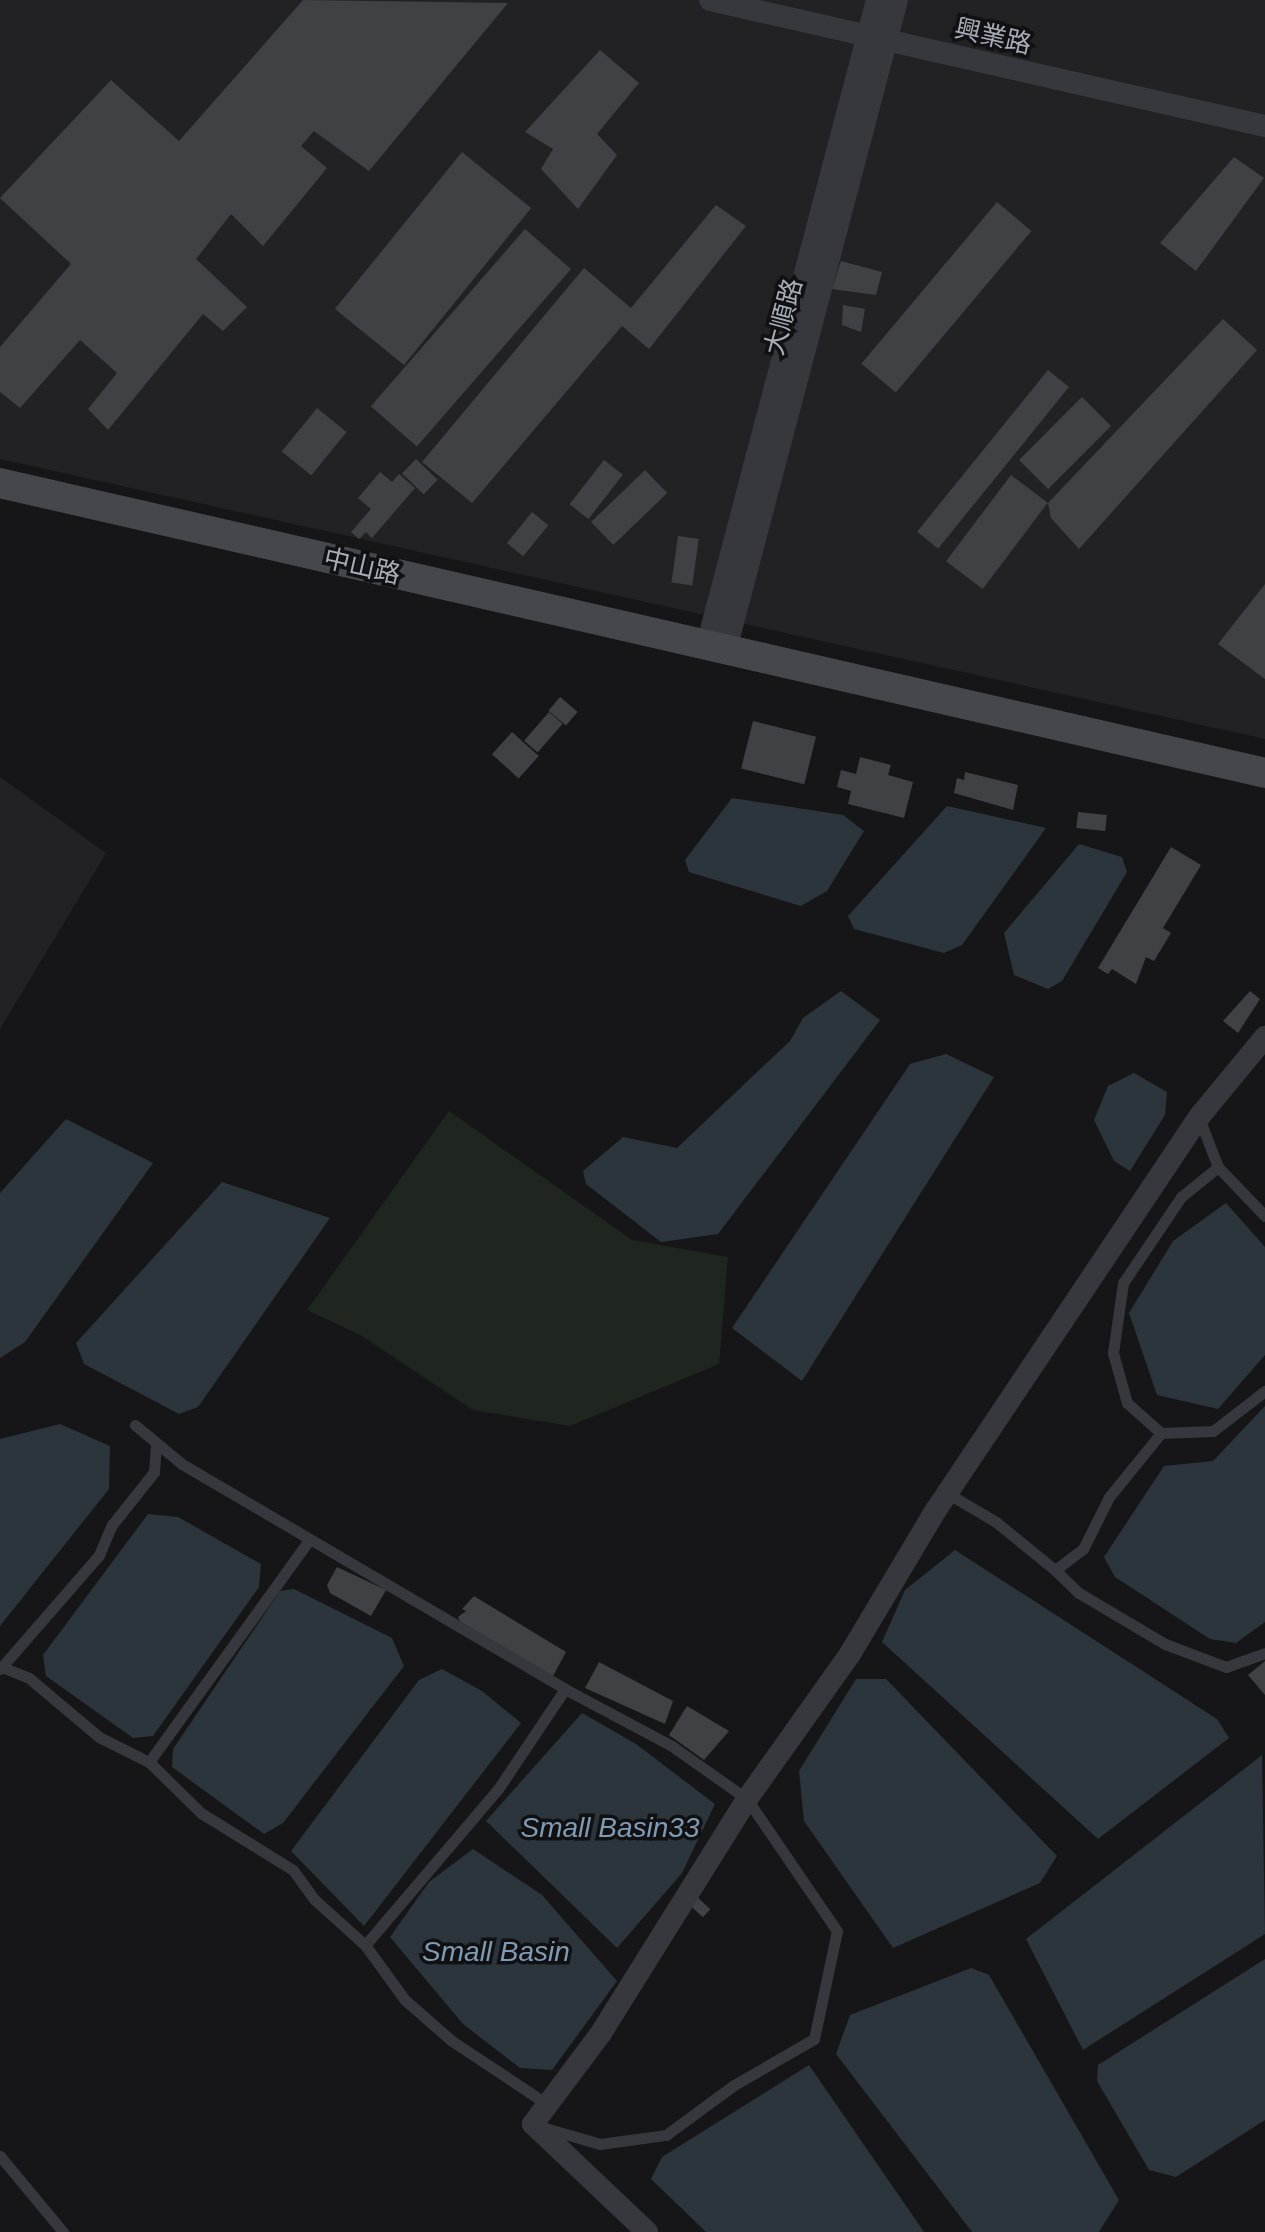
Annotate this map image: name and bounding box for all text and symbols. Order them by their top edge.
street label: 興業路 [951,13,1035,61]
street label: 大順路 [759,275,809,359]
street label: 中山路 [320,543,404,591]
water label: Small Basin33 [521,1811,699,1845]
water label: Small Basin [422,1935,570,1969]

